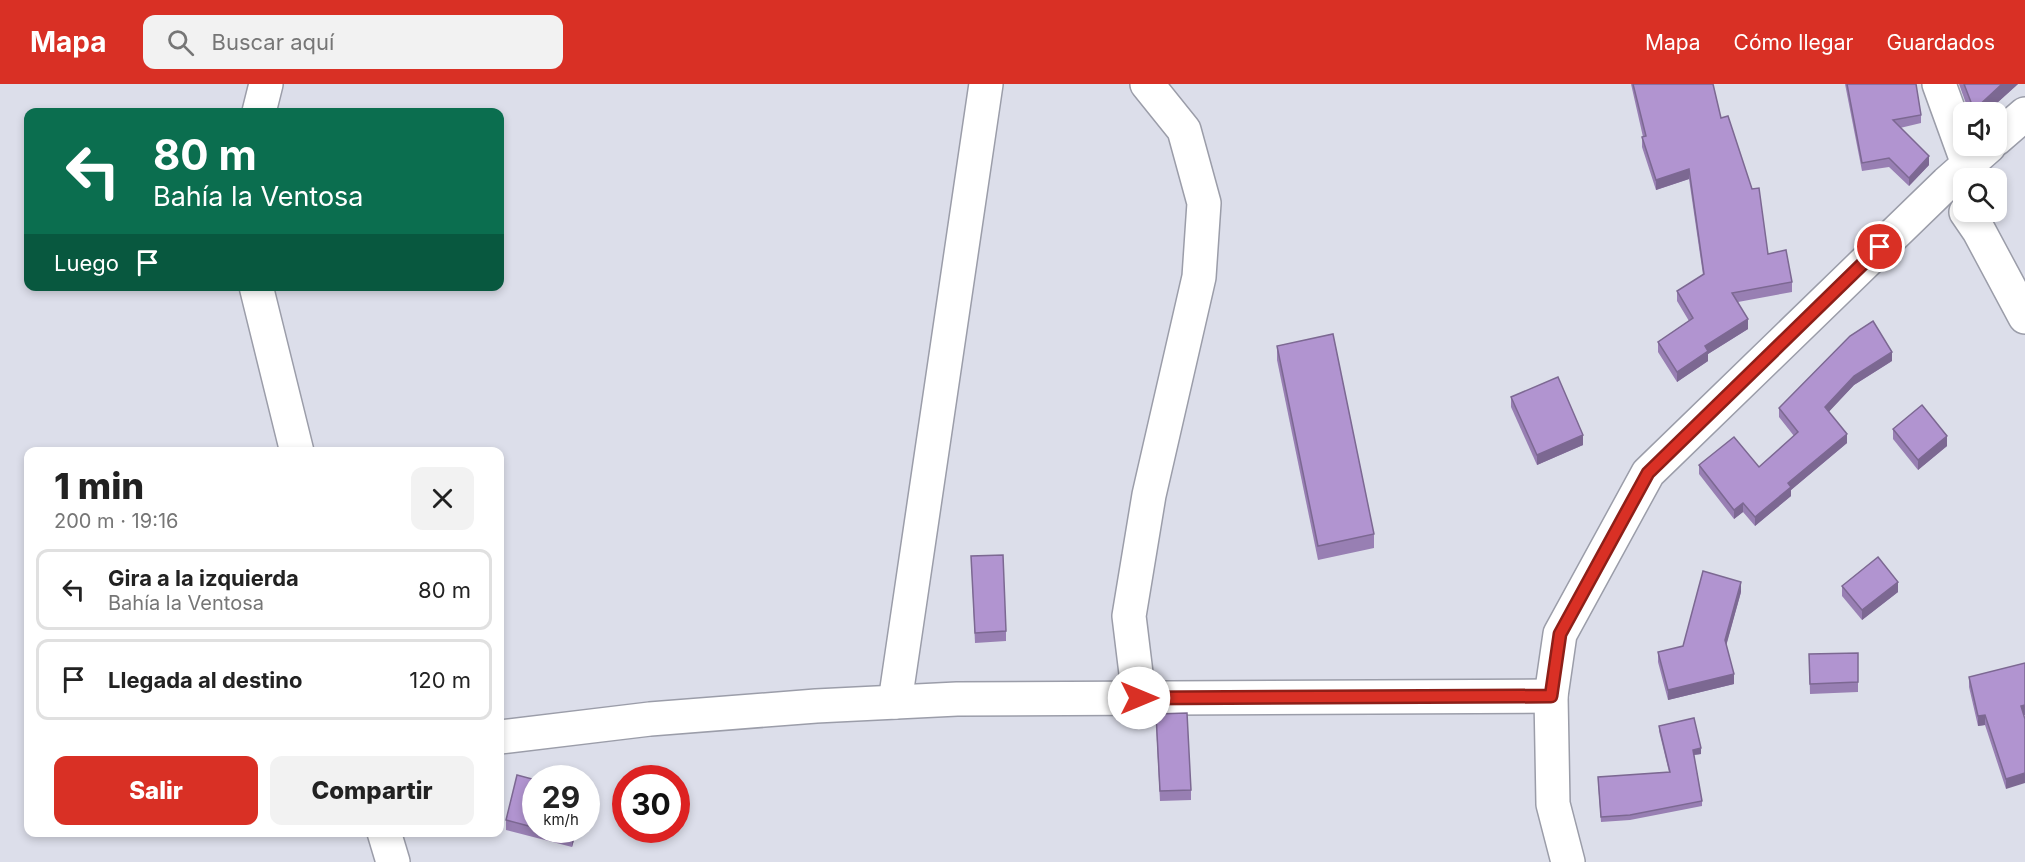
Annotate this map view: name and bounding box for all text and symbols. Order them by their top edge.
search box [143,15,563,69]
text: Mapa [30,25,107,59]
icon: search [164,26,197,59]
text: Buscar aquí [212,29,334,55]
text: Mapa [1645,30,1701,55]
text: Cómo llegar [1734,30,1853,55]
text: Guardados [1886,30,1995,55]
map controls [1953,102,2007,222]
button: sound [1953,102,2007,156]
text: 80 m [153,129,257,180]
icon: left [54,132,132,210]
button: search [1953,168,2007,222]
text: Bahía la Ventosa [153,180,364,213]
pin [1854,221,1905,272]
icon: arrive [1863,230,1896,263]
icon: arrive [131,246,164,279]
text: Luego [54,250,119,276]
text: 1 min [54,464,144,508]
button: close [411,467,474,530]
text: 200 m · 19:16 [54,509,178,533]
text: Gira a la izquierda [108,565,299,591]
icon: left [57,573,90,606]
text: 80 m [418,577,471,603]
text: Bahía la Ventosa [108,591,264,615]
icon: arrive [57,663,90,696]
position arrow [1107,666,1171,730]
text: Llegada al destino [108,667,302,693]
text: 120 m [409,667,471,693]
button: Salir [54,756,258,825]
button: Compartir [270,756,474,825]
speed limit sign: 30 [612,765,690,843]
text: 29 [542,779,580,815]
text: km/h [543,810,579,829]

